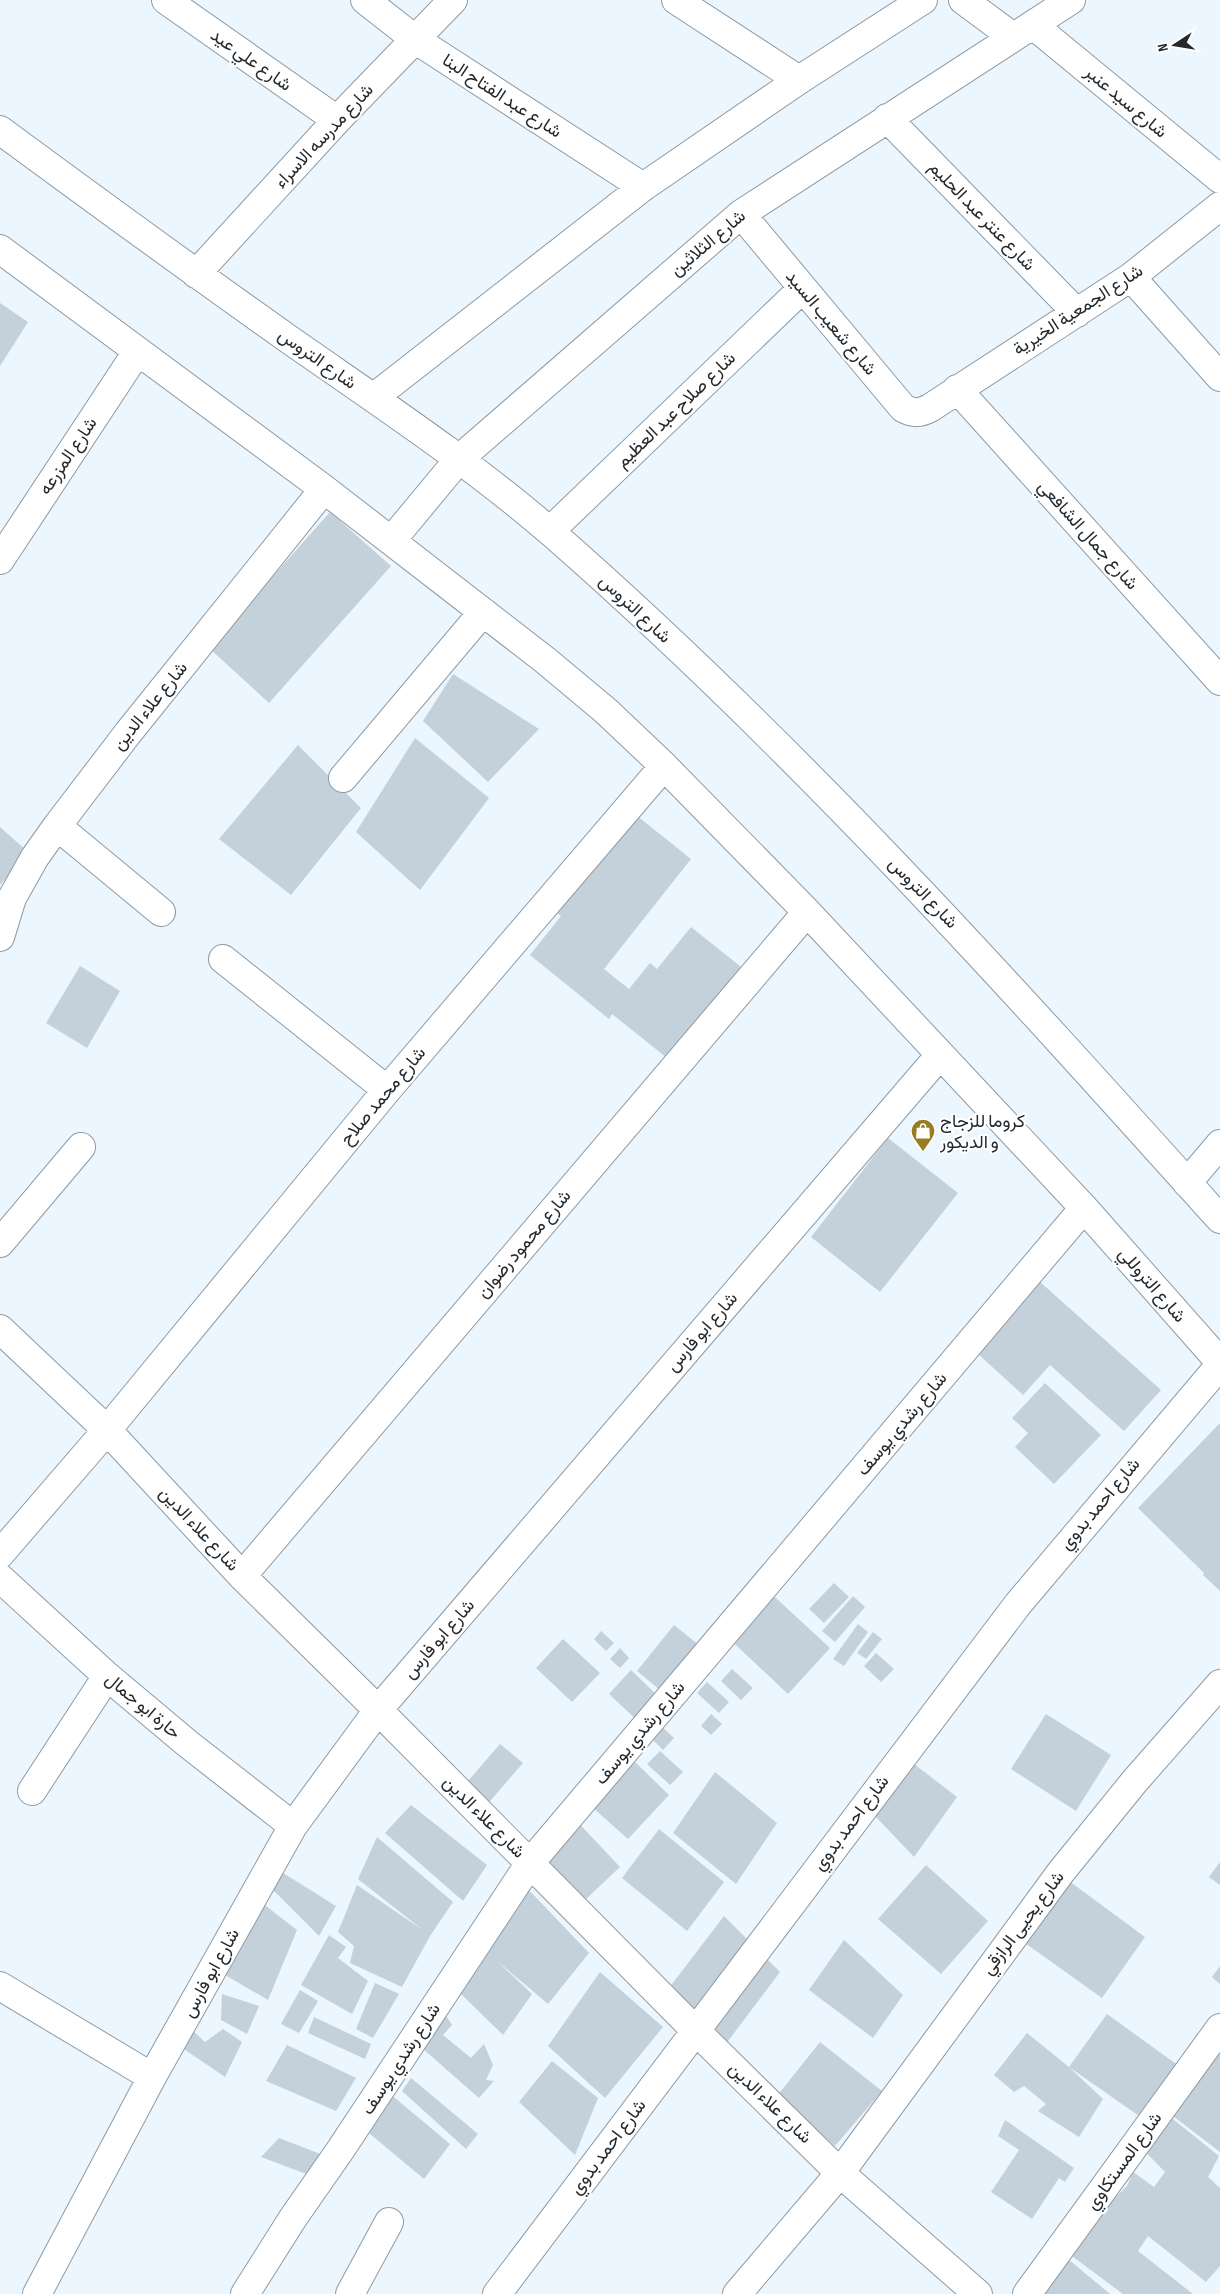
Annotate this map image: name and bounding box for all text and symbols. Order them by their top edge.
north arrow [1150,20,1200,70]
street label: شارع علي عيد [204,24,296,99]
text: N [1154,42,1172,53]
street label: شارع عبد الفتاح البنا [438,50,566,143]
street label: شارع سيد عنبر [1079,61,1171,143]
street label: شارع مدرسه الاسراء [270,79,379,193]
street label: شارع عنتر عبد الحليم [924,157,1040,276]
street label: شارع الثلاثين [666,205,751,281]
street label: شارع الجمعية الخيرية [1009,260,1147,361]
street label: شارع شعيب السيد [780,266,881,380]
street label: شارع التروس [273,324,360,394]
street label: شارع صلاح عبد العظيم [612,348,741,473]
street label: شارع المزرعه [34,413,102,499]
street label: شارع جمال الشافعي [1030,476,1143,597]
street label: شارع التروس [594,570,675,648]
street label: شارع علاء الدين [108,658,193,755]
street label: شارع التروس [883,853,962,934]
street label: شارع محمد صلاح [336,1043,431,1150]
place label: كروما للزجاج و الديكور [939,1111,1025,1153]
shop icon: كروما للزجاج و الديكور [910,1118,936,1152]
street label: شارع محمود رضوان [473,1186,576,1303]
street label: شارع التروللي [1111,1243,1190,1329]
street label: شارع ابو فارس [662,1288,743,1377]
street label: شارع رشدي يوسف [853,1368,954,1483]
street label: شارع احمد بدوي [1055,1454,1148,1557]
street label: شارع علاء الدين [154,1482,243,1576]
street label: شارع ابو فارس [399,1595,480,1684]
street label: حارة ابو جمال [101,1668,185,1744]
street label: شارع رشدي يوسف [591,1677,692,1792]
street label: شارع احمد بدوي [808,1771,897,1877]
street label: شارع علاء الدين [438,1772,529,1863]
street label: شارع يحيى الرازقي [977,1867,1072,1981]
street label: شارع ابو فارس [178,1925,245,2022]
street label: شارع رشدي يوسف [357,1999,448,2121]
street label: شارع علاء الدين [723,2058,816,2149]
street label: شارع احمد بدوي [565,2095,654,2201]
street label: شارع المستكاوي [1082,2108,1170,2216]

